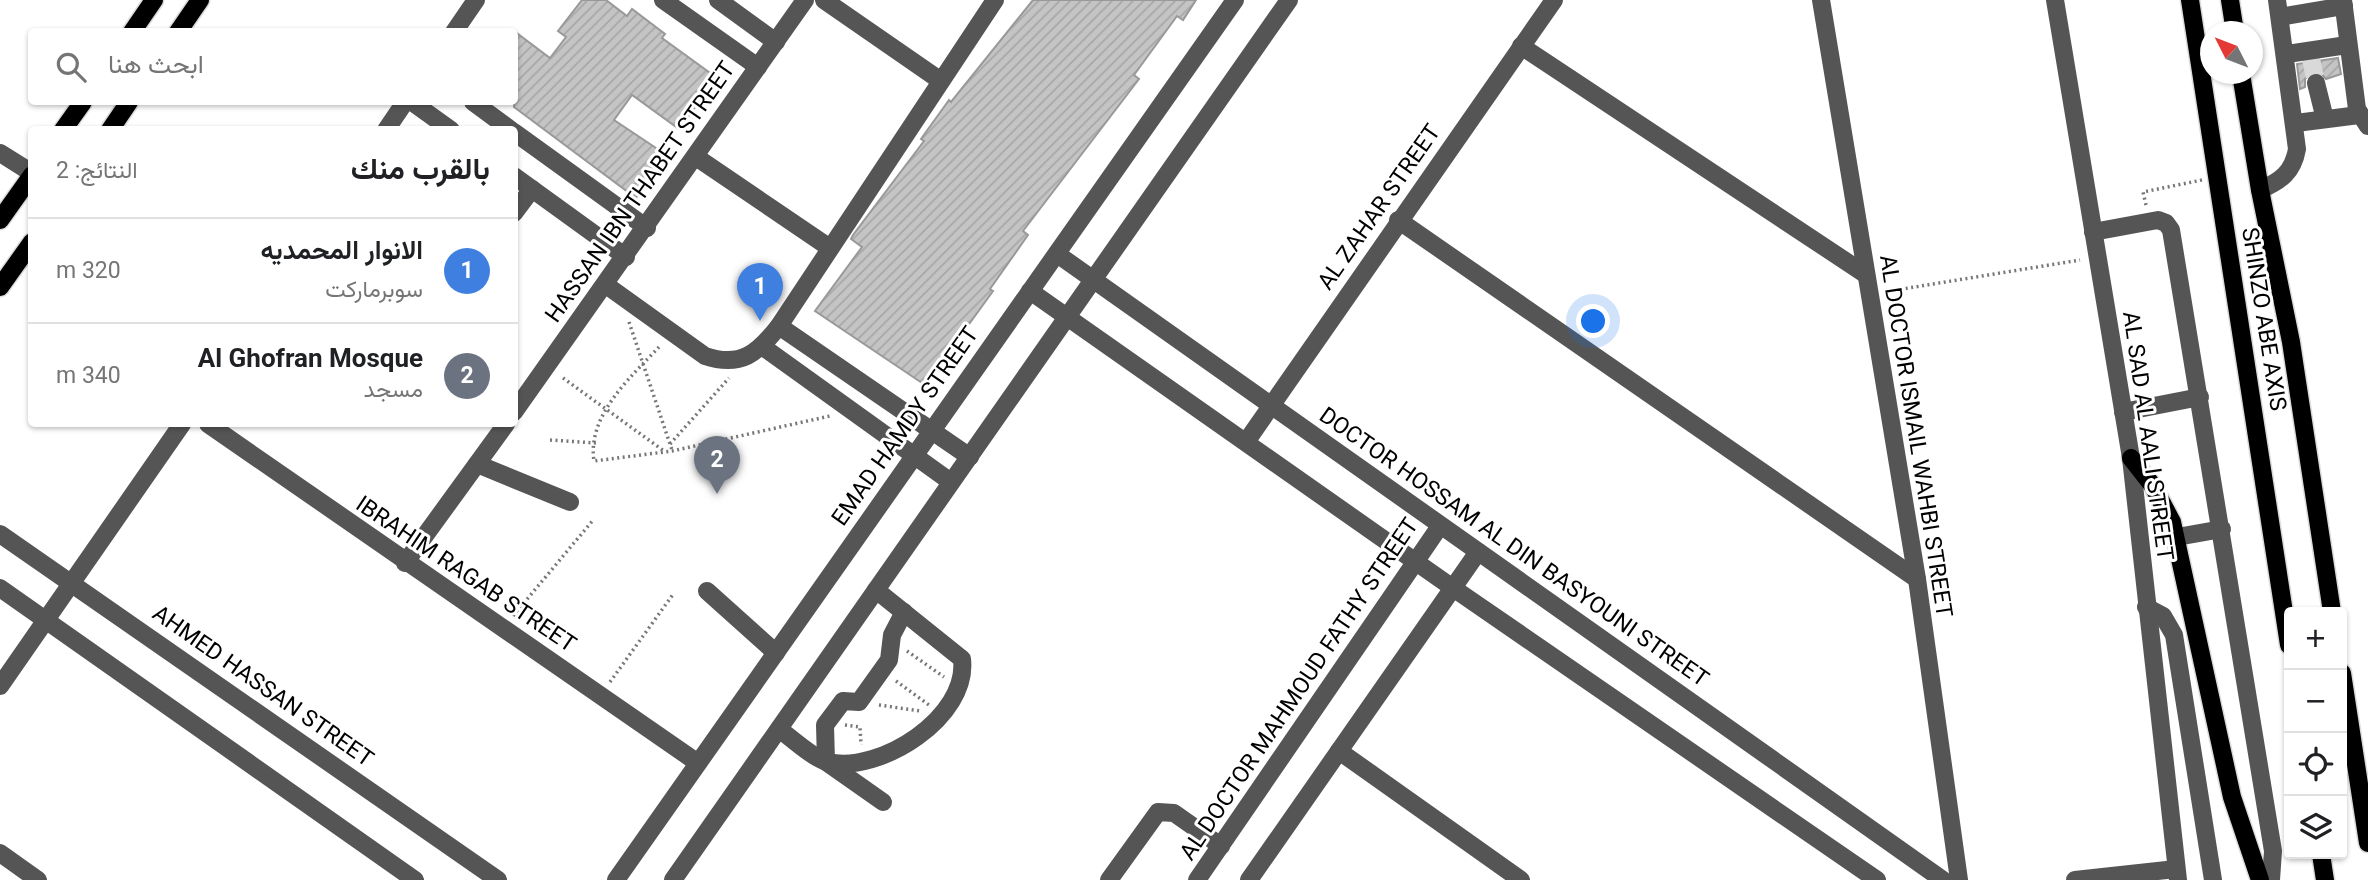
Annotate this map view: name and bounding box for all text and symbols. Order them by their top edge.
north arrow [2200,21,2263,84]
search box [28,28,518,105]
icon: search [52,48,90,86]
text: ابحث هنا [108,49,204,79]
street label: HASSAN IBN THABET STREET [539,56,741,327]
street label: AL ZAHAR STREET [1312,119,1446,295]
text: بالقرب منك [351,151,490,186]
text: النتائج: 2 [56,157,138,184]
street label: SHINZO ABE AXIS [2236,225,2292,413]
text: الانوار المحمديه [261,235,423,265]
street label: AL DOCTOR ISMAIL WAHBI STREET [1874,253,1958,619]
text: 320 m [56,257,121,284]
text: 1 [460,257,474,284]
pin: 1 [737,263,783,321]
text: سوبرماركت [325,276,423,303]
your location [1576,304,1610,338]
street label: AL SAD AL AALI STREET [2117,310,2179,563]
street label: EMAD HAMDY STREET [826,321,984,531]
text: Al Ghofran Mosque [198,343,423,373]
text: 340 m [56,362,121,389]
text: 2 [460,362,474,389]
text: مسجد [363,376,423,403]
street label: DOCTOR HOSSAM AL DIN BASYOUNI STREET [1314,401,1714,693]
pin: 2 [694,436,740,494]
street label: IBRAHIM RAGAB STREET [351,490,581,658]
street label: AL DOCTOR MAHMOUD FATHY STREET [1174,513,1424,865]
street label: AHMED HASSAN STREET [148,599,379,773]
map controls [2284,607,2347,859]
button: + [2284,607,2347,670]
button: − [2284,670,2347,733]
button: locate [2284,733,2347,796]
button: layers [2284,796,2347,859]

